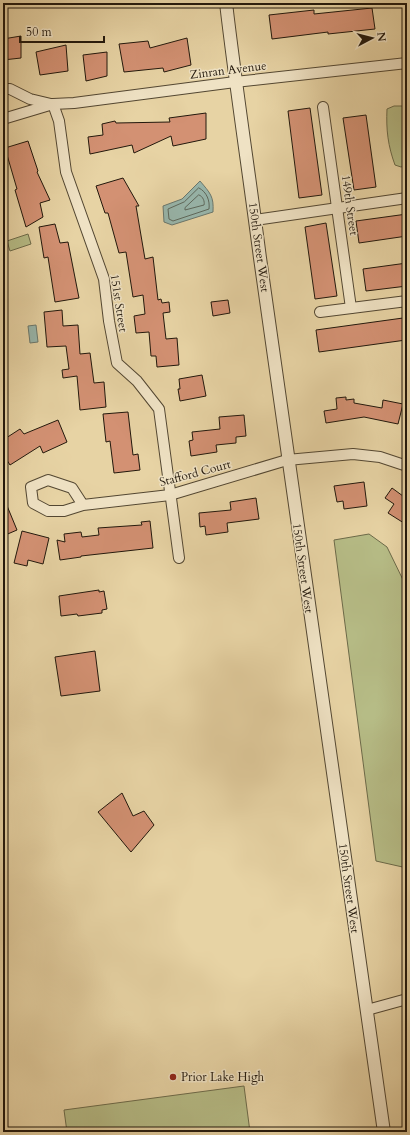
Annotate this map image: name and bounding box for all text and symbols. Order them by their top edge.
scale bar [20,18,104,44]
north arrow [352,18,392,58]
text: 50 m [26,24,53,40]
text: N [373,31,390,43]
street label: Zinran Avenue [189,57,267,83]
street label: 149th Street [338,174,362,236]
street label: 150th Street West [245,201,273,293]
street label: 151st Street [107,273,131,333]
street label: Stafford Court [158,456,233,490]
street label: 150th Street West [289,522,317,614]
street label: 150th Street West [335,842,363,934]
place label: Prior Lake High [181,1069,265,1085]
marker: Prior Lake High [168,1072,178,1082]

